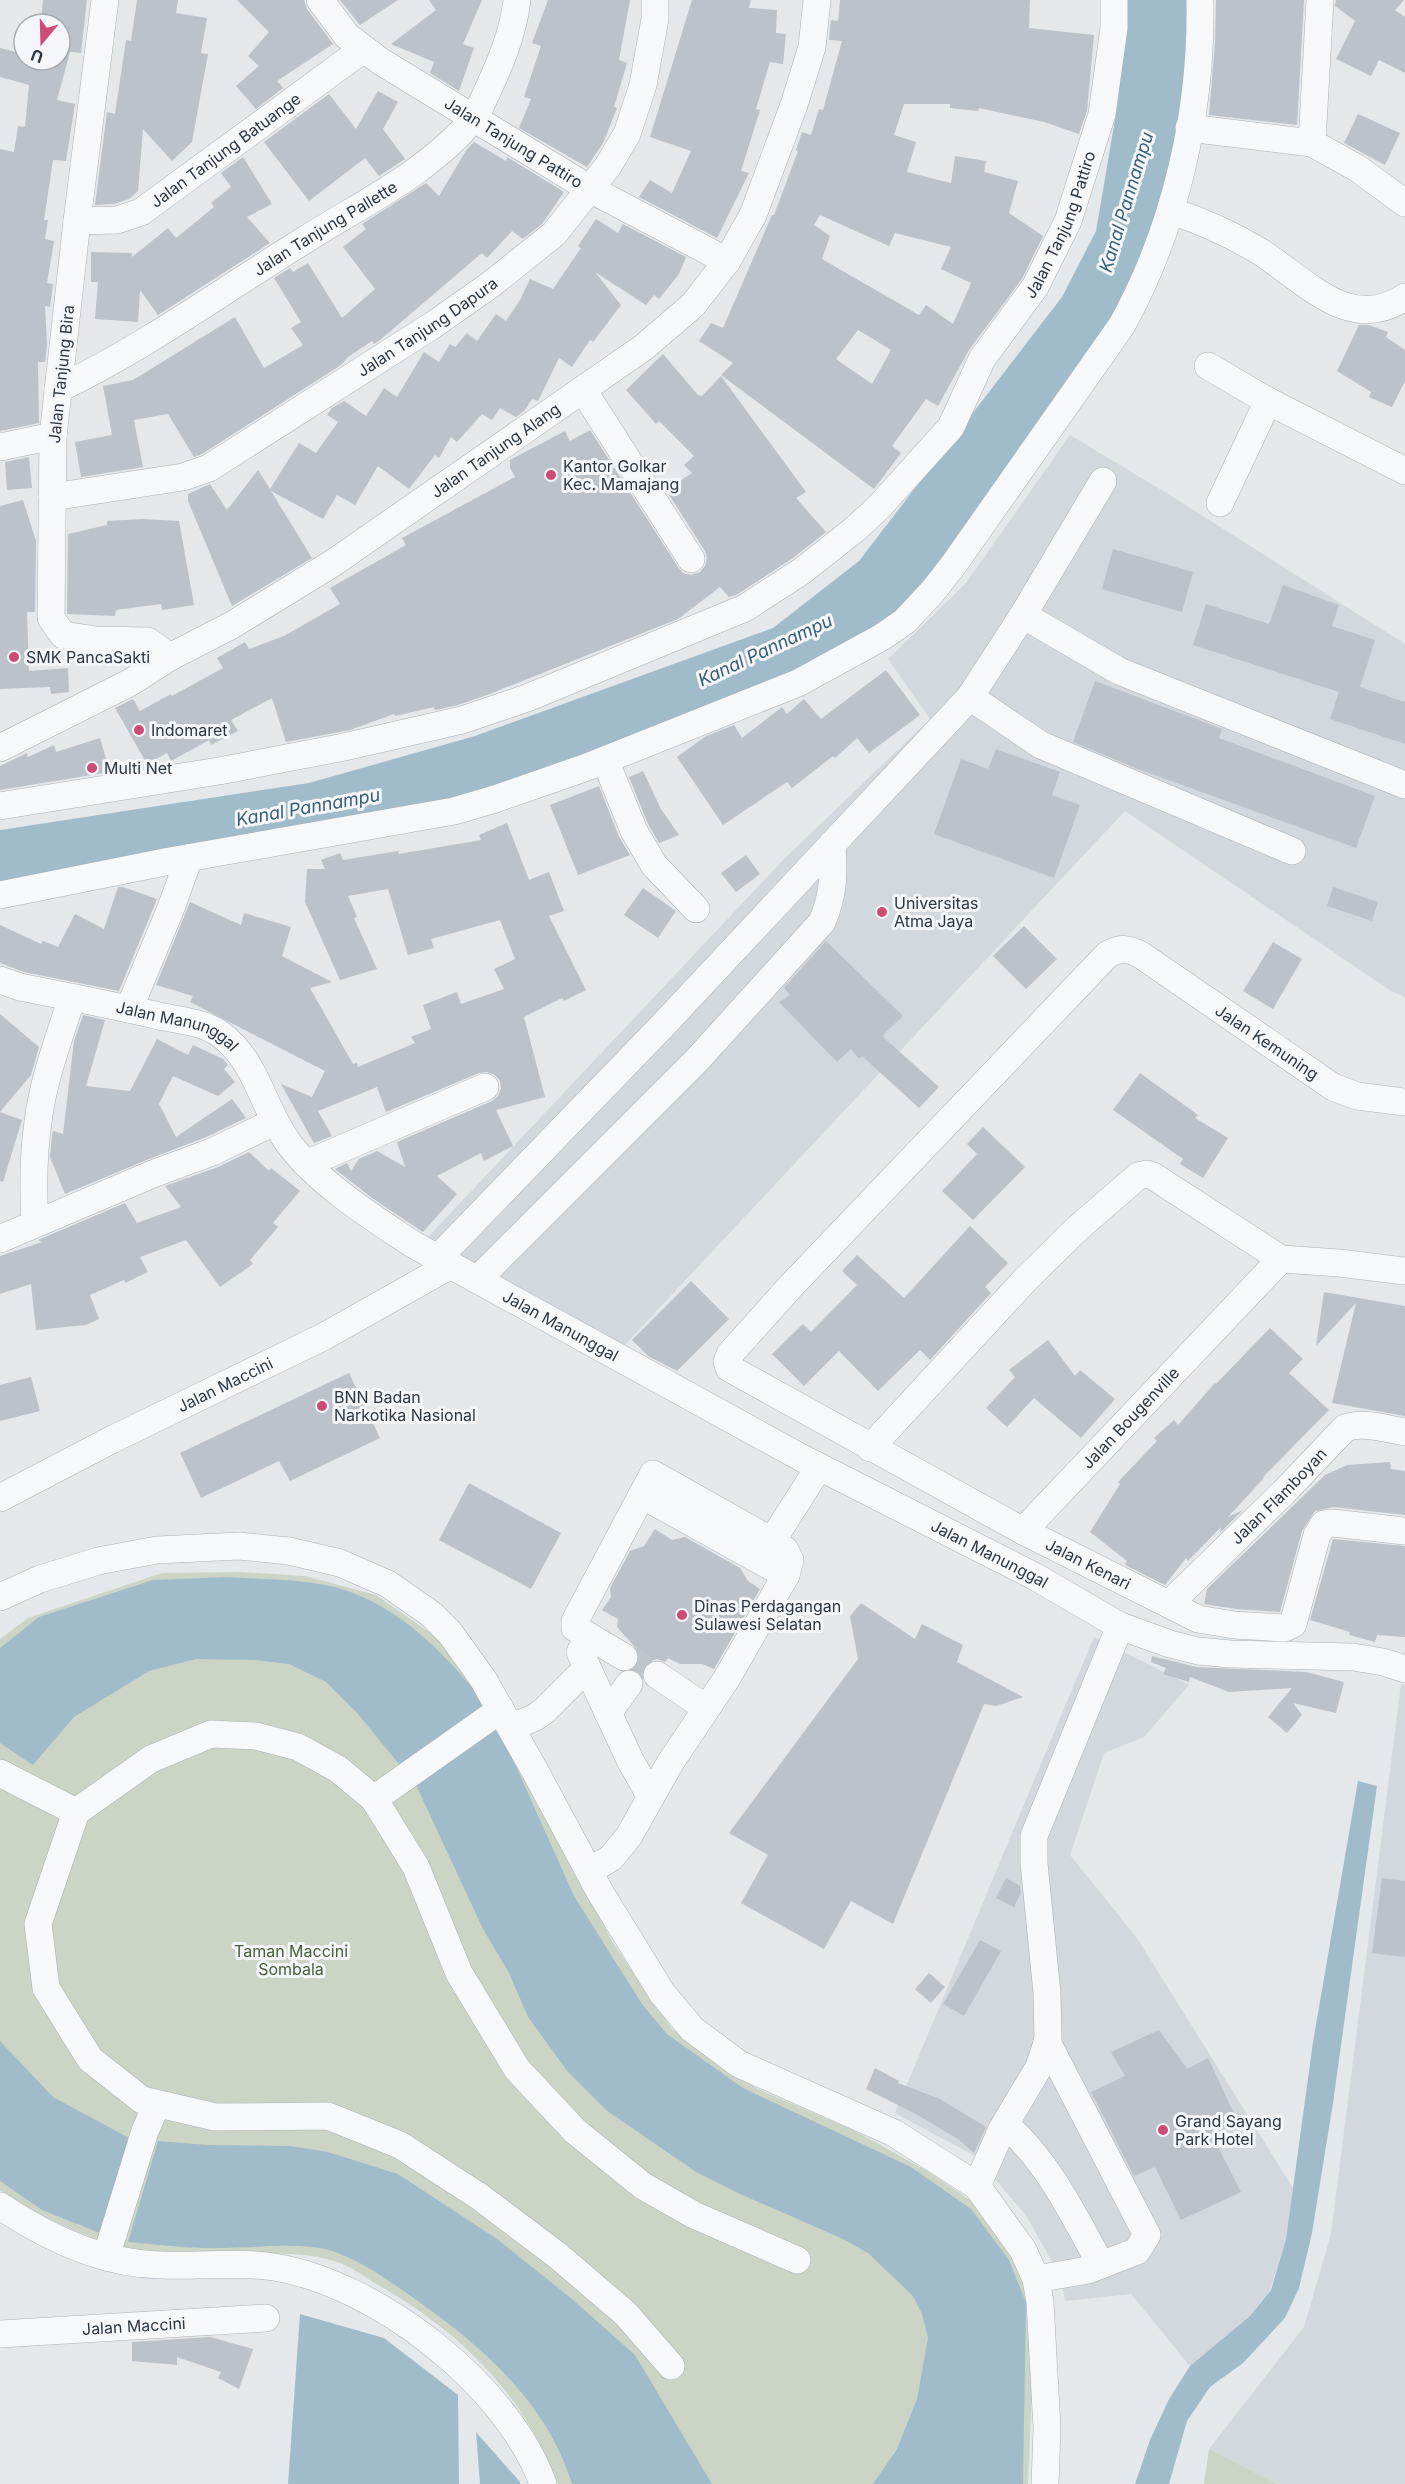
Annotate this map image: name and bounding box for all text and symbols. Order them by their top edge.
north arrow [12,12,72,72]
text: U [28,45,46,68]
street label: Jalan Tanjung Batuange [146,88,304,212]
street label: Jalan Tanjung Pattiro [441,93,586,192]
water label: Kanal Pannampu [1095,129,1157,275]
street label: Jalan Tanjung Pattiro [1020,149,1100,302]
street label: Jalan Tanjung Pallette [249,176,401,280]
street label: Jalan Tanjung Dapura [353,273,502,381]
street label: Jalan Tanjung Bira [44,304,78,444]
street label: Jalan Tanjung Alang [427,398,564,502]
place label: Kantor Golkar Kec. Mamajang [563,456,679,494]
marker: Kantor Golkar Kec. Mamajang [544,468,558,482]
water label: Kanal Pannampu [695,610,836,690]
place label: SMK PancaSakti [26,647,150,667]
marker: SMK PancaSakti [7,650,21,664]
place label: Indomaret [151,720,227,740]
marker: Indomaret [132,723,146,737]
place label: Multi Net [104,758,172,778]
marker: Multi Net [85,761,99,775]
water label: Kanal Pannampu [234,784,382,830]
place label: Universitas Atma Jaya [894,893,978,931]
marker: Universitas Atma Jaya [875,905,889,919]
street label: Jalan Manunggal [114,997,243,1055]
street label: Jalan Kemuning [1211,1000,1323,1084]
street label: Jalan Manunggal [499,1286,622,1365]
street label: Jalan Maccini [174,1353,276,1416]
street label: Jalan Bougenville [1077,1363,1183,1473]
place label: BNN Badan Narkotika Nasional [334,1387,476,1425]
marker: BNN Badan Narkotika Nasional [315,1399,329,1413]
street label: Jalan Flamboyan [1227,1444,1331,1548]
street label: Jalan Manunggal [928,1515,1052,1592]
street label: Jalan Kenari [1042,1534,1134,1594]
place label: Dinas Perdagangan Sulawesi Selatan [694,1596,841,1634]
marker: Dinas Perdagangan Sulawesi Selatan [675,1608,689,1622]
park label: Taman Maccini Sombala [234,1941,348,1979]
place label: Grand Sayang Park Hotel [1175,2111,1282,2149]
marker: Grand Sayang Park Hotel [1156,2123,1170,2137]
street label: Jalan Maccini [81,2313,186,2339]

